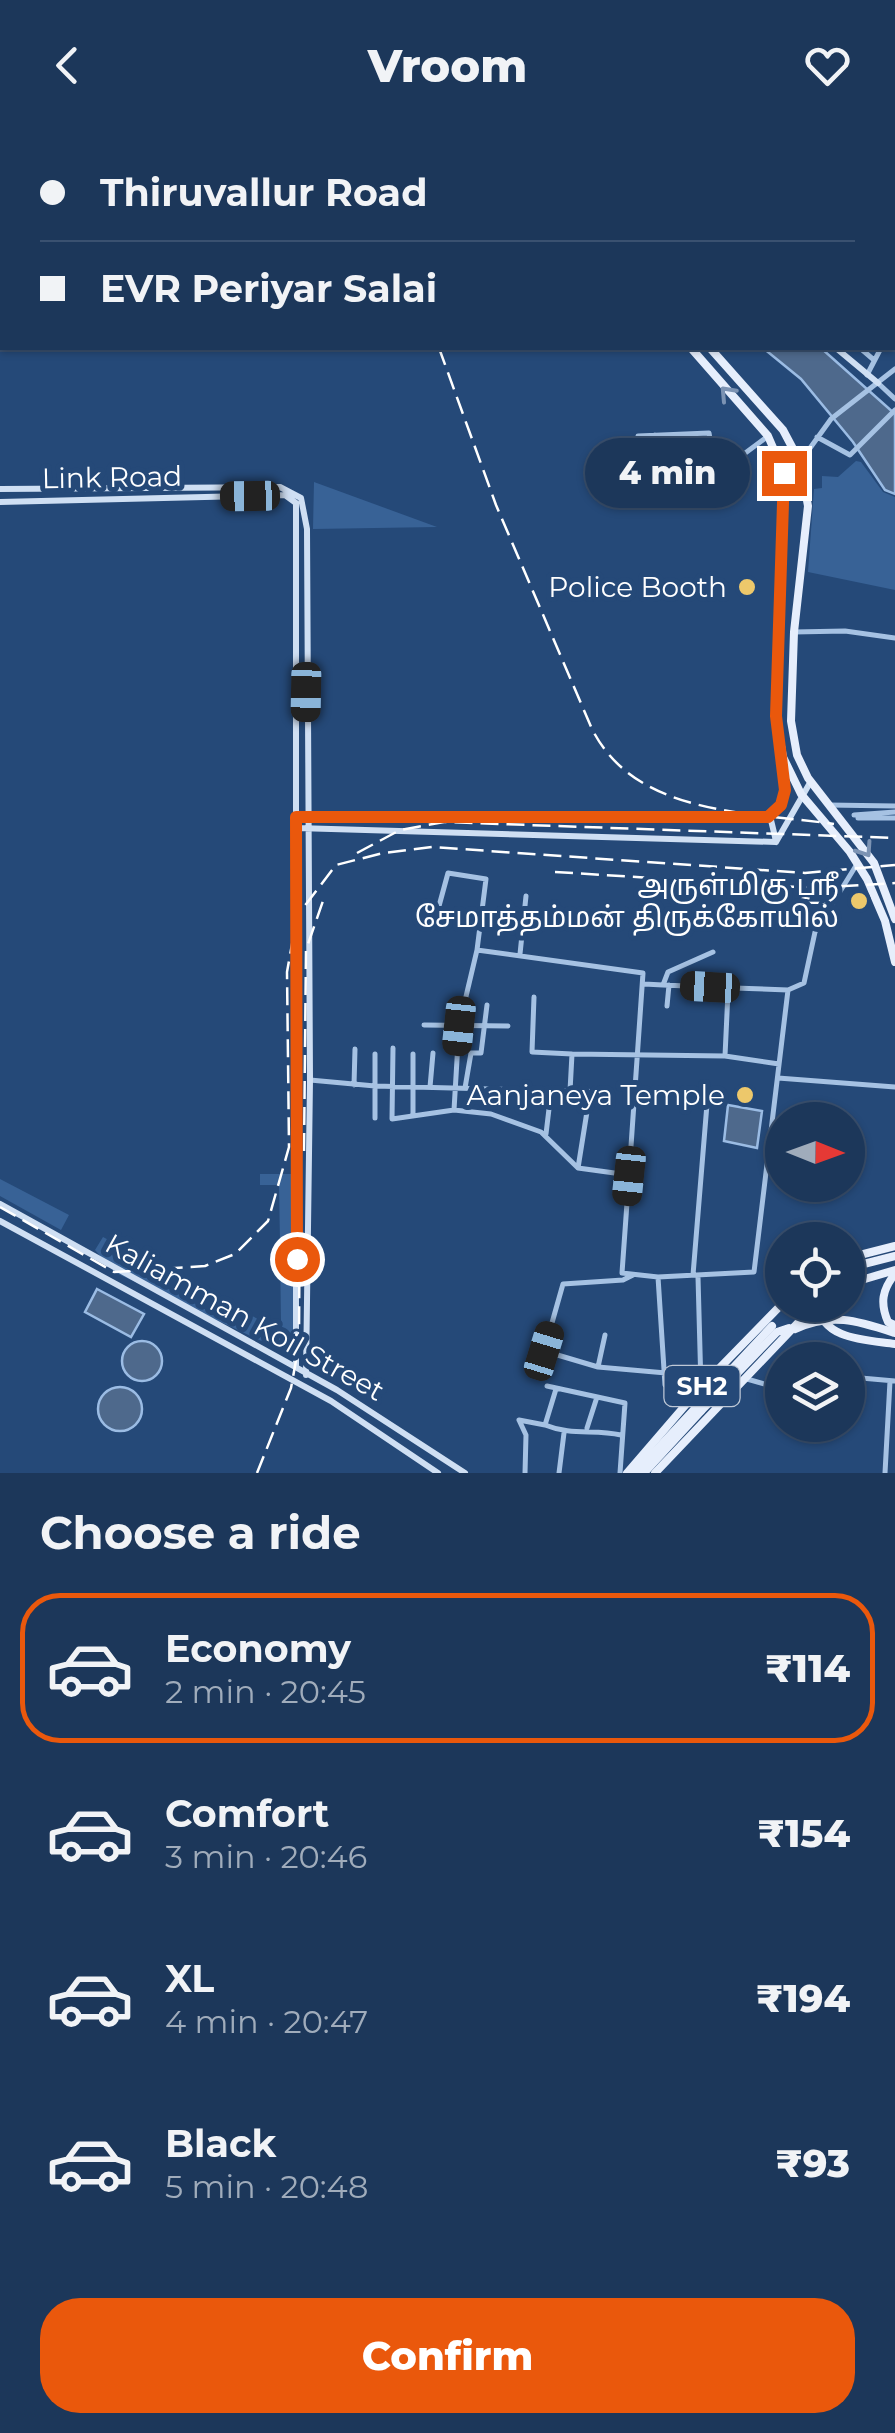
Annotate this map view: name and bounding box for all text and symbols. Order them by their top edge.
icon: back [40,38,95,93]
text: Vroom [368,38,527,93]
icon: heart [800,38,855,93]
text: Thiruvallur Road [100,169,427,216]
text: EVR Periyar Salai [100,265,437,312]
one-way arrow [721,386,739,404]
callout: 4 min [584,438,749,508]
route end [762,451,807,496]
text: 4 min [619,453,716,492]
street label: Link Road [42,459,182,495]
car [220,480,280,512]
place label: Police Booth [548,570,727,604]
marker: Police Booth [736,576,758,598]
car [290,662,322,722]
one-way arrow [853,839,871,858]
place label: அருள்மிகு ஸ்ரீ சேமாத்தம்மன் திருக்கோயில் [415,868,840,936]
marker: அருள்மிகு ஸ்ரீ சேமாத்தம்மன் திருக்கோயில் [848,890,870,912]
car [679,970,741,1004]
car [441,995,477,1057]
place label: Aanjaneya Temple [467,1078,725,1112]
marker: Aanjaneya Temple [734,1084,756,1106]
north arrow [765,1102,865,1202]
map controls [765,1102,865,1442]
car [611,1145,647,1207]
button: locate [765,1222,865,1322]
street label: Kaliamman Koil Street [100,1226,390,1408]
route start [275,1237,320,1282]
car [521,1318,567,1384]
button: layers [765,1342,865,1442]
road number: SH2 [664,1366,740,1406]
text: Choose a ride [40,1505,361,1560]
icon: car [45,1623,135,1713]
text: Economy [165,1625,351,1672]
text: ₹114 [765,1645,850,1692]
text: 2 min · 20:45 [165,1672,366,1711]
icon: car [45,1788,135,1878]
text: Comfort [165,1790,329,1837]
text: ₹154 [757,1810,850,1857]
text: 3 min · 20:46 [165,1837,367,1876]
icon: car [45,1953,135,2043]
text: XL [165,1955,214,2002]
text: ₹194 [756,1975,850,2022]
text: 4 min · 20:47 [165,2002,368,2041]
icon: car [45,2118,135,2208]
text: Black [165,2120,276,2167]
text: ₹93 [775,2140,850,2187]
text: 5 min · 20:48 [165,2167,368,2206]
button: Confirm [40,2298,855,2413]

